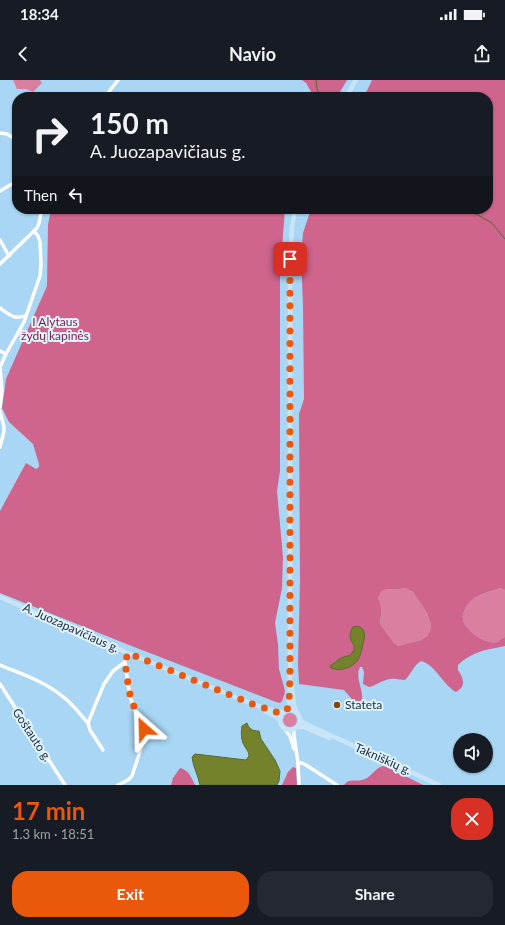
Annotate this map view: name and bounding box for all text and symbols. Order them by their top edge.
text: 18:34 [20,5,59,23]
icon: back [12,43,34,65]
text: Navio [229,43,276,65]
icon: share [471,43,493,65]
text: 150 m [90,106,169,140]
icon: right [24,108,76,160]
text: A. Juozapavičiaus g. [90,140,245,162]
icon: left [65,184,87,206]
text: Then [24,186,57,204]
pin [273,242,307,276]
icon: arrive [279,248,301,270]
park label: I Alytaus žydų kapinės [21,314,89,343]
street label: A. Juozapavičiaus g. [21,600,122,656]
place label: Stateta [345,697,382,712]
marker: Stateta [332,700,342,710]
street label: Goštauto g. [10,705,55,764]
position arrow [123,708,165,750]
map controls [453,733,493,773]
button: sound [453,733,493,773]
street label: Takniškių g. [353,739,414,778]
text: 17 min [12,796,85,825]
button: close [451,798,493,840]
text: 1.3 km · 18:51 [12,826,94,842]
button: Exit [12,871,249,917]
button: Share [257,871,493,917]

